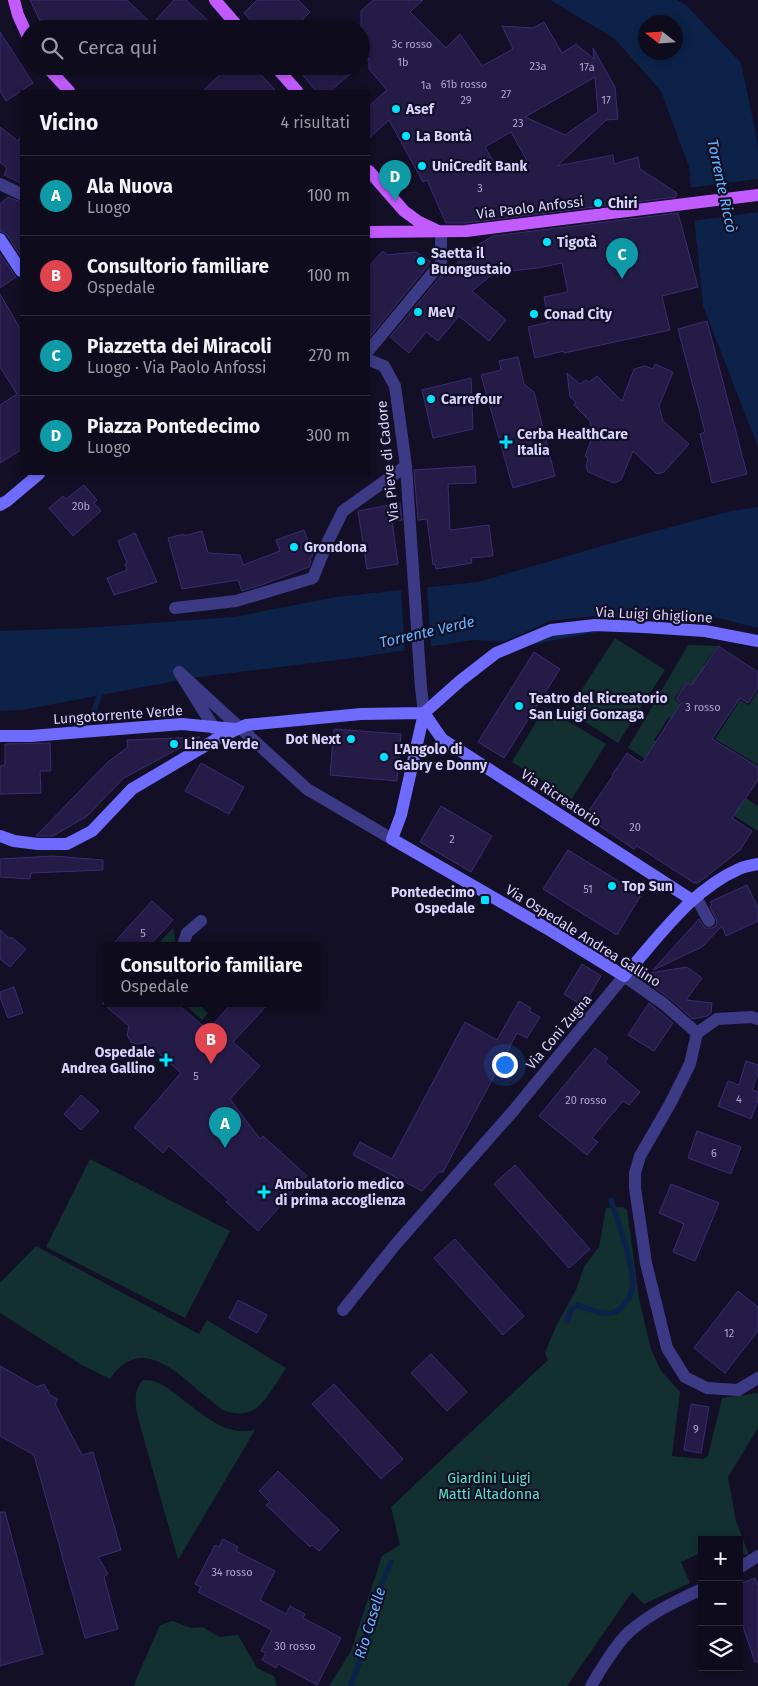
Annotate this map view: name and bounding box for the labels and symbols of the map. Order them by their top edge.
north arrow [638,15,683,60]
house number: 3c rosso [392,38,432,51]
house number: 1b [397,56,409,69]
house number: 23a [530,60,546,73]
house number: 17a [579,61,595,74]
house number: 61b rosso [441,78,487,91]
house number: 1a [421,79,431,92]
house number: 27 [501,88,511,101]
house number: 29 [460,94,472,107]
house number: 17 [601,94,611,107]
place label: Asef [405,101,436,118]
marker: Asef [390,103,402,115]
house number: 23 [513,117,523,130]
place label: La Bontà [416,128,472,145]
marker: La Bontà [400,130,412,142]
water label: Torrente Riccò [703,138,741,234]
place label: UniCredit Bank [432,158,527,175]
pin: D [379,160,411,201]
marker: UniCredit Bank [416,160,428,172]
house number: 3 [477,182,483,195]
street label: Via Paolo Anfossi [475,193,585,223]
place label: Chiri [608,195,638,212]
marker: Chiri [592,197,604,209]
place label: Tigotà [557,234,597,251]
marker: Tigotà [541,236,553,248]
pin: C [606,238,638,279]
place label: Saetta il Buongustaio [431,245,511,278]
marker: Saetta il Buongustaio [415,255,427,267]
place label: MeV [428,304,456,321]
marker: MeV [412,306,424,318]
place label: Conad City [544,306,613,323]
marker: Conad City [528,308,540,320]
place label: Carrefour [441,391,502,408]
marker: Carrefour [425,393,437,405]
street label: Via Pieve di Cadore [373,400,403,522]
place label: Cerba HealthCare Italia [517,426,628,459]
marker: Cerba HealthCare Italia [499,435,513,449]
house number: 20b [72,500,90,513]
place label: Grondona [304,539,367,556]
marker: Grondona [288,541,300,553]
street label: Via Luigi Ghiglione [595,603,713,627]
water label: Torrente Verde [378,612,477,652]
place label: Teatro del Ricreatorio San Luigi Gonzaga [529,690,668,723]
marker: Teatro del Ricreatorio San Luigi Gonzaga [513,700,525,712]
house number: 3 rosso [685,701,721,714]
street label: Lungotorrente Verde [53,702,183,728]
place label: Dot Next [286,731,342,748]
marker: Dot Next [345,733,357,745]
place label: Linea Verde [184,736,259,753]
marker: Linea Verde [168,738,180,750]
place label: L'Angolo di Gabry e Donny [394,741,488,774]
marker: L'Angolo di Gabry e Donny [378,751,390,763]
street label: Via Ricreatorio [517,766,605,830]
house number: 20 [629,821,641,834]
house number: 2 [449,833,455,846]
place label: Top Sun [622,878,673,895]
marker: Top Sun [606,880,618,892]
street label: Via Ospedale Andrea Gallino [502,881,664,991]
house number: 51 [583,883,593,896]
place label: Pontedecimo Ospedale [391,884,475,917]
marker: Pontedecimo Ospedale [479,894,491,906]
house number: 5 [140,927,146,940]
street label: Via Coni Zugna [523,991,595,1073]
pin: B [195,1023,227,1064]
place label: Ospedale Andrea Gallino [60,1044,155,1077]
your location [492,1052,518,1078]
marker: Ospedale Andrea Gallino [159,1053,173,1067]
house number: 5 [193,1070,199,1083]
house number: 4 [736,1093,742,1106]
house number: 20 rosso [565,1094,607,1107]
pin: A [209,1107,241,1148]
house number: 6 [711,1147,717,1160]
place label: Ambulatorio medico di prima accoglienza [274,1176,406,1209]
marker: Ambulatorio medico di prima accoglienza [257,1185,271,1199]
house number: 12 [724,1327,734,1340]
house number: 9 [693,1423,699,1436]
park label: Giardini Luigi Matti Altadonna [438,1470,540,1503]
house number: 34 rosso [211,1566,253,1579]
water label: Rio Caselle [351,1585,389,1661]
house number: 30 rosso [274,1640,316,1653]

